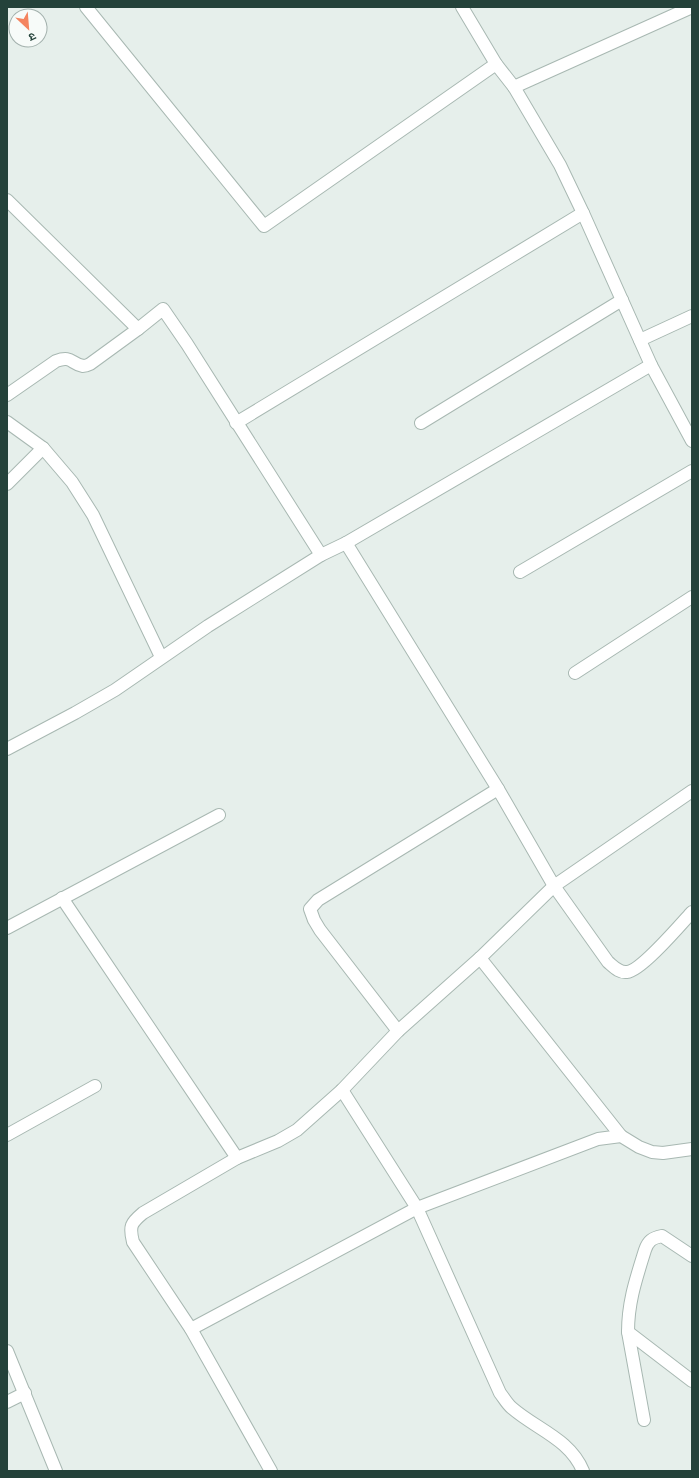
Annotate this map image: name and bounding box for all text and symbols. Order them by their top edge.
north arrow [8,8,48,48]
text: उ [26,29,38,44]

